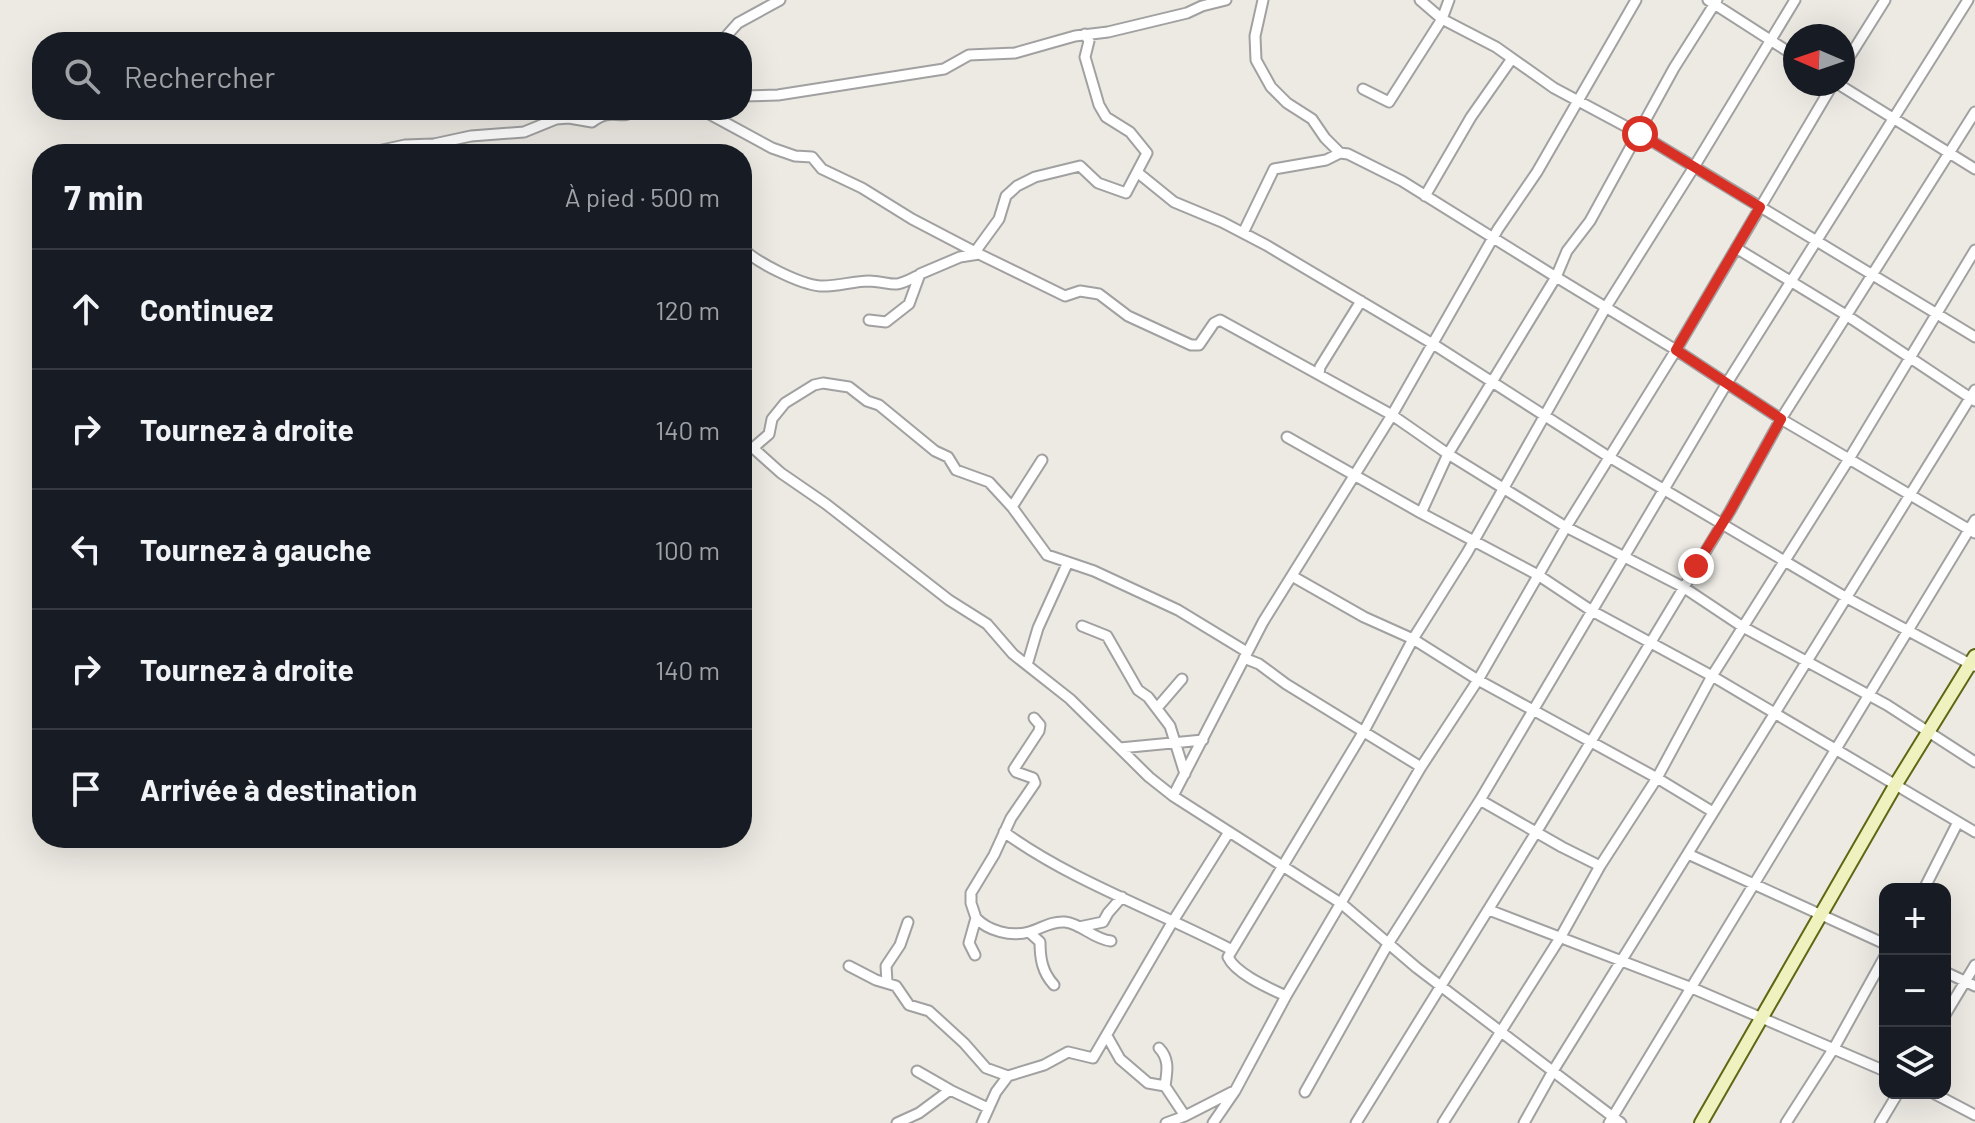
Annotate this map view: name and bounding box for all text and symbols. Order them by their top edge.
north arrow [1783,24,1855,96]
search box [32,32,752,120]
icon: search [60,54,104,98]
text: Rechercher [124,58,275,94]
route start [1622,116,1658,152]
text: 7 min [64,176,143,217]
text: À pied · 500 m [565,181,720,212]
icon: ahead [64,287,108,331]
text: Continuez [140,291,273,327]
text: 120 m [656,294,720,325]
icon: right [64,407,108,451]
text: Tournez à droite [140,411,354,447]
text: 140 m [655,414,720,445]
icon: left [64,527,108,571]
text: Tournez à gauche [140,531,372,567]
text: 100 m [655,534,720,565]
route end [1678,548,1714,584]
icon: right [64,647,108,691]
text: Tournez à droite [140,651,354,687]
text: 140 m [655,654,720,685]
icon: arrive [64,767,108,811]
text: Arrivée à destination [140,771,417,807]
map controls [1879,883,1951,1099]
button: + [1879,883,1951,955]
button: − [1879,955,1951,1027]
button: layers [1879,1027,1951,1099]

